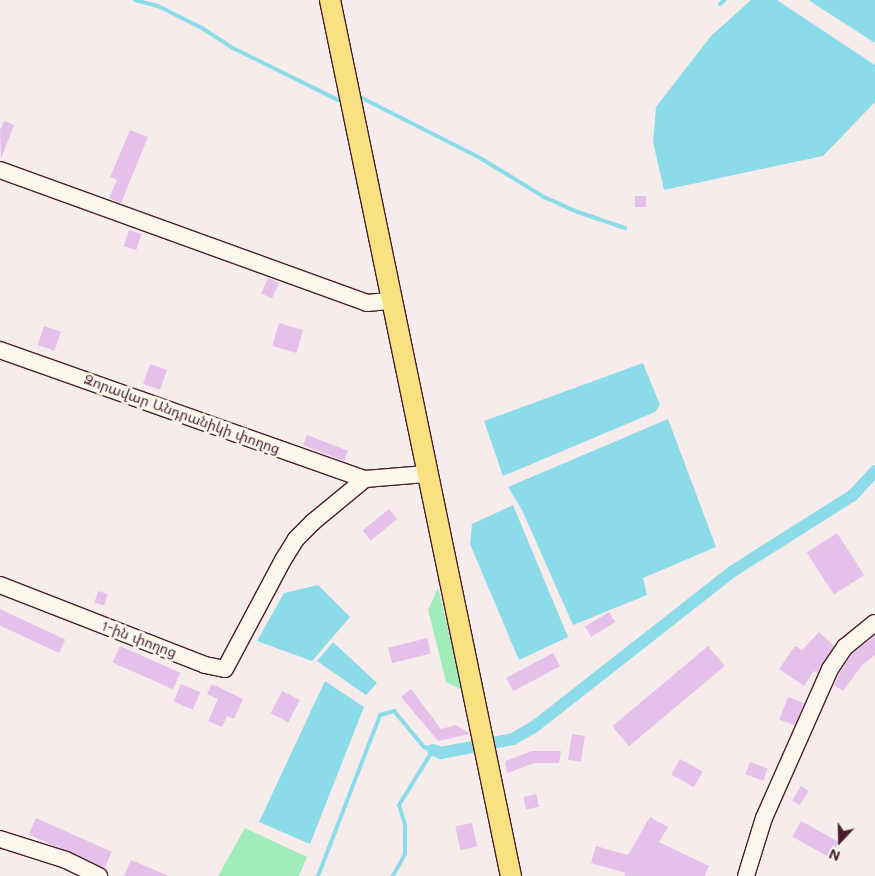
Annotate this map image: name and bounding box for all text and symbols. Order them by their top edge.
street label: Զորավար Անդրանիկի փողոց [82,371,282,457]
street label: 1-ին փողոց [99,617,179,661]
north arrow [815,816,865,866]
text: N [826,845,843,866]

